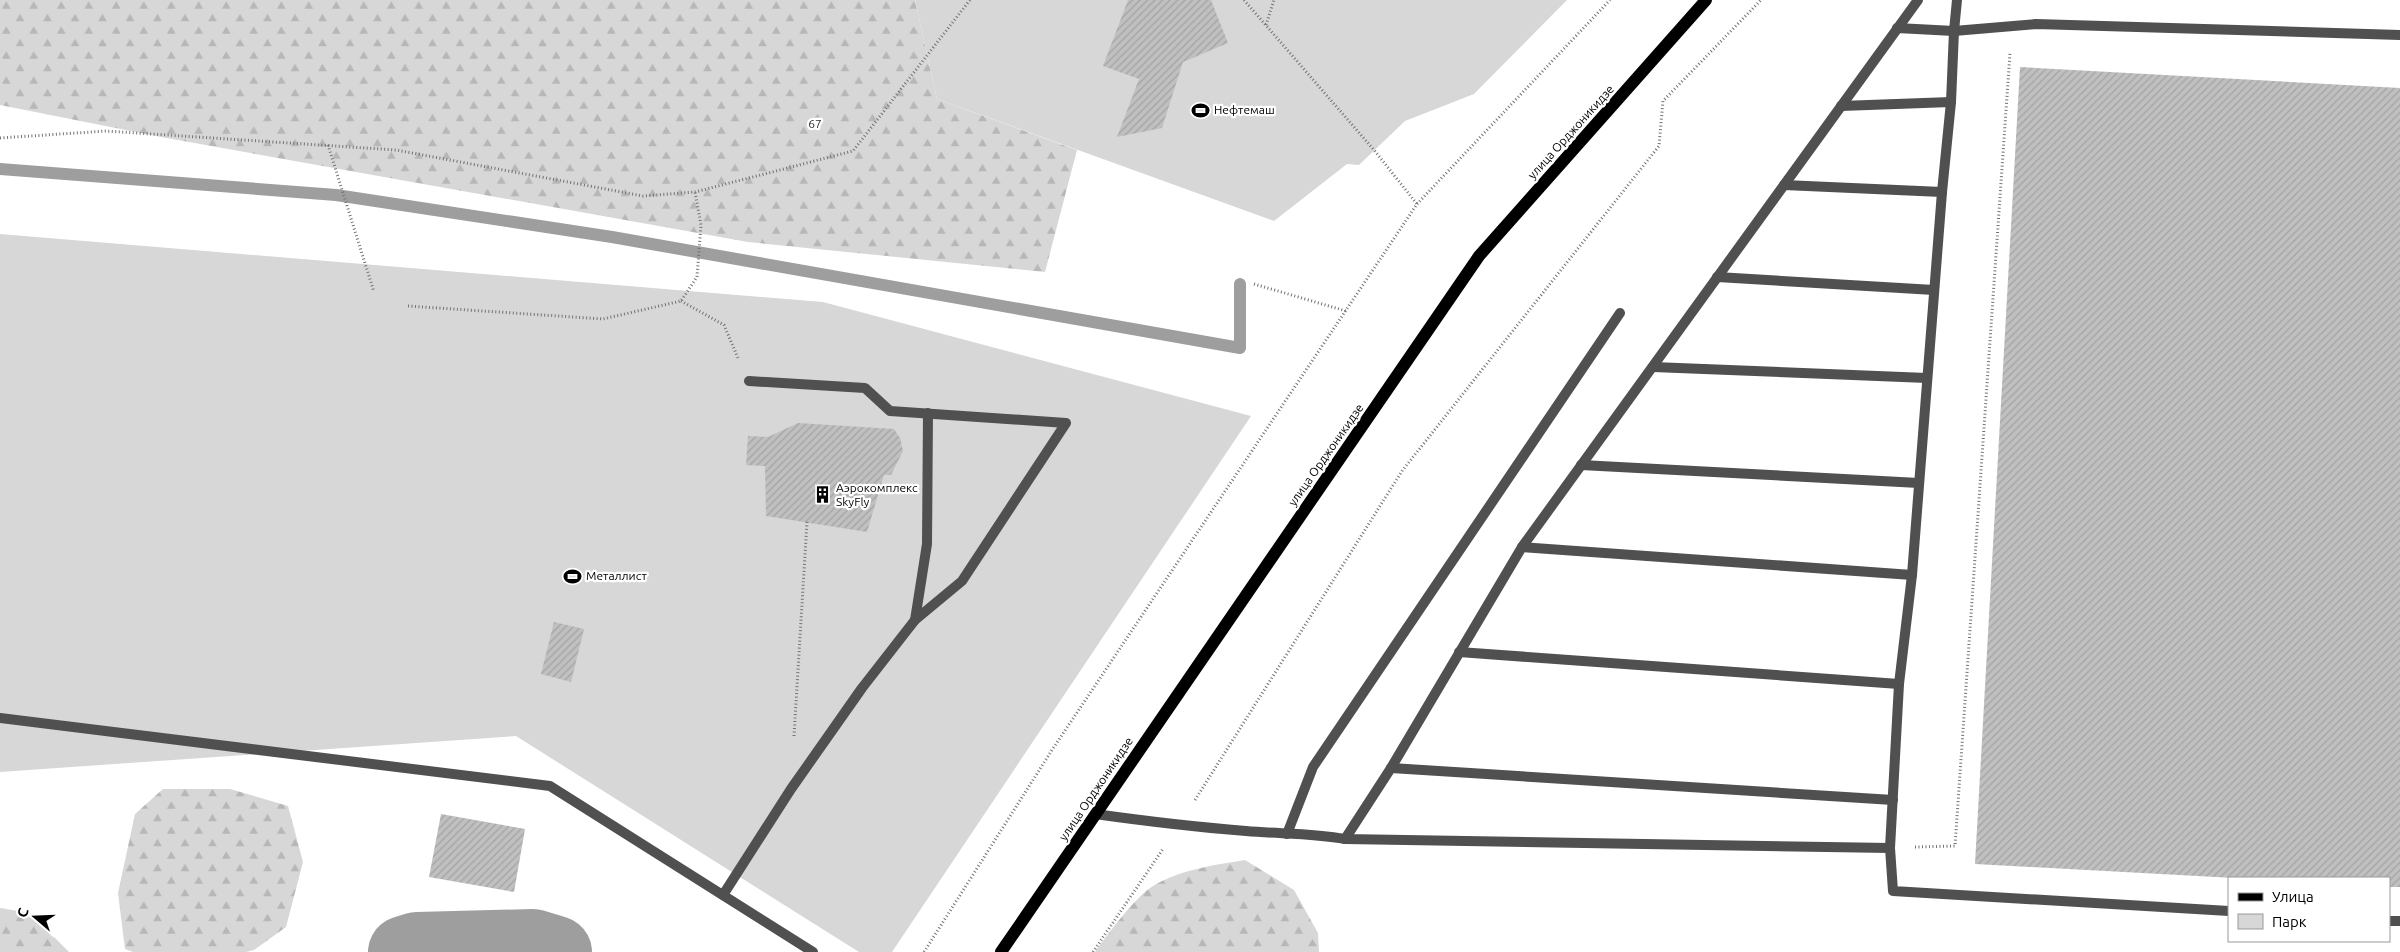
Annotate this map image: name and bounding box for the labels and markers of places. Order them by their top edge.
sports icon: Нефтемаш [1190,100,1210,120]
place label: Нефтемаш [1214,103,1275,116]
place label: Аэрокомплекс SkyFly [836,481,918,508]
building icon: Аэрокомплекс SkyFly [812,485,832,505]
sports icon: Металлист [562,566,582,586]
place label: Металлист [586,569,647,582]

